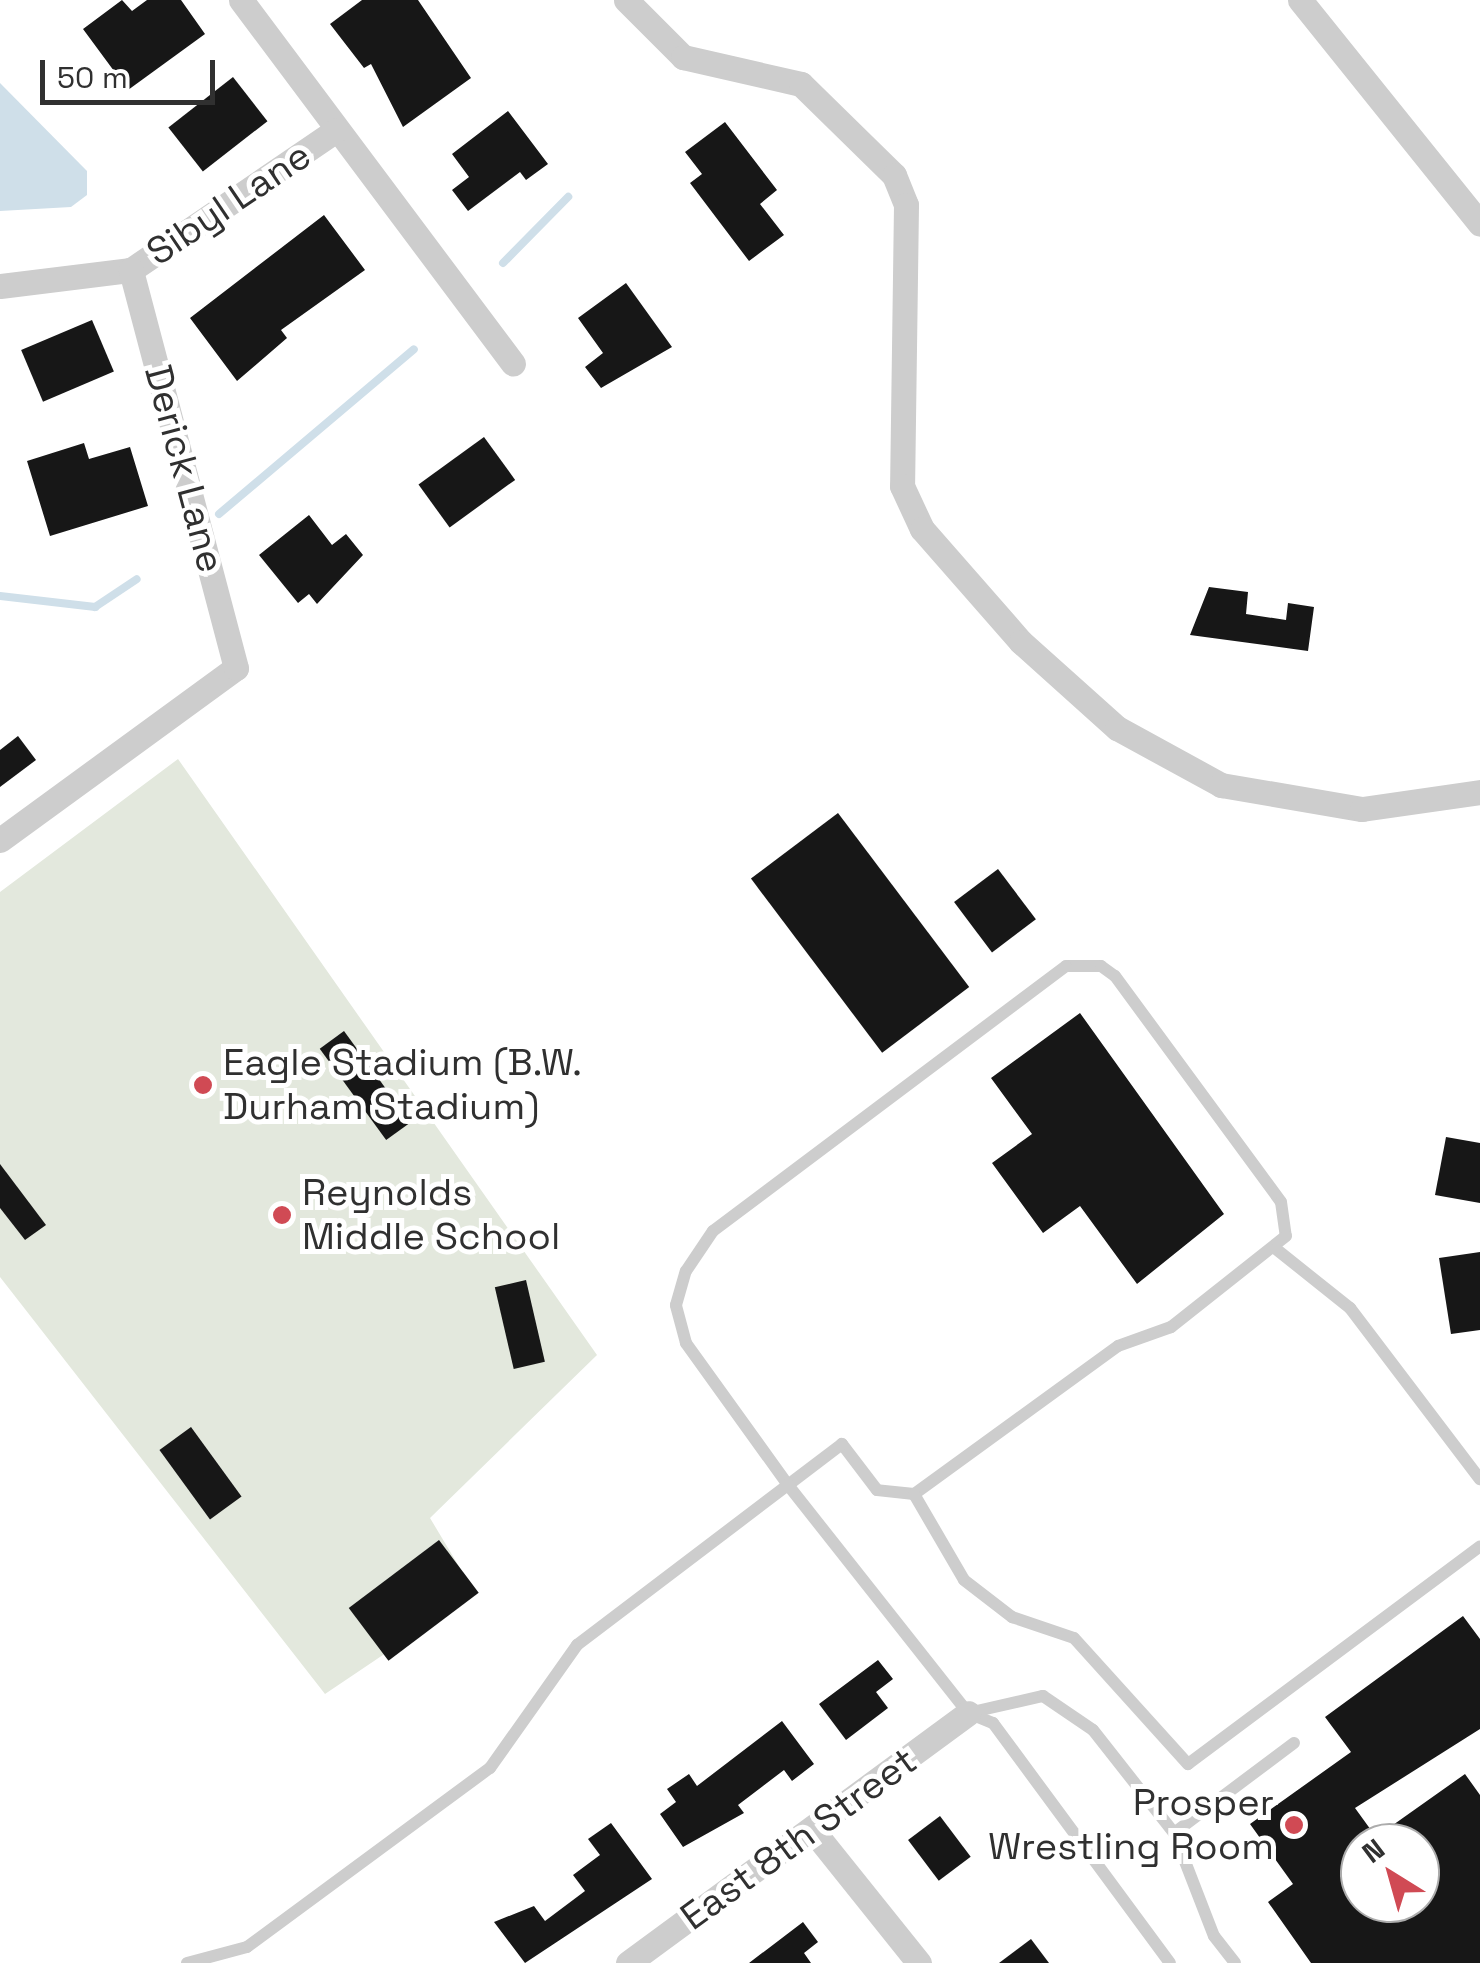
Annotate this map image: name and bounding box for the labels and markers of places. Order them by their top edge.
place label: Eagle Stadium (B.W. Durham Stadium) [223,1040,582,1130]
marker: Eagle Stadium (B.W. Durham Stadium) [192,1074,214,1096]
place label: Reynolds Middle School [302,1170,560,1260]
marker: Reynolds Middle School [271,1204,293,1226]
place label: Prosper Wrestling Room [988,1780,1274,1870]
marker: Prosper Wrestling Room [1283,1814,1305,1836]

